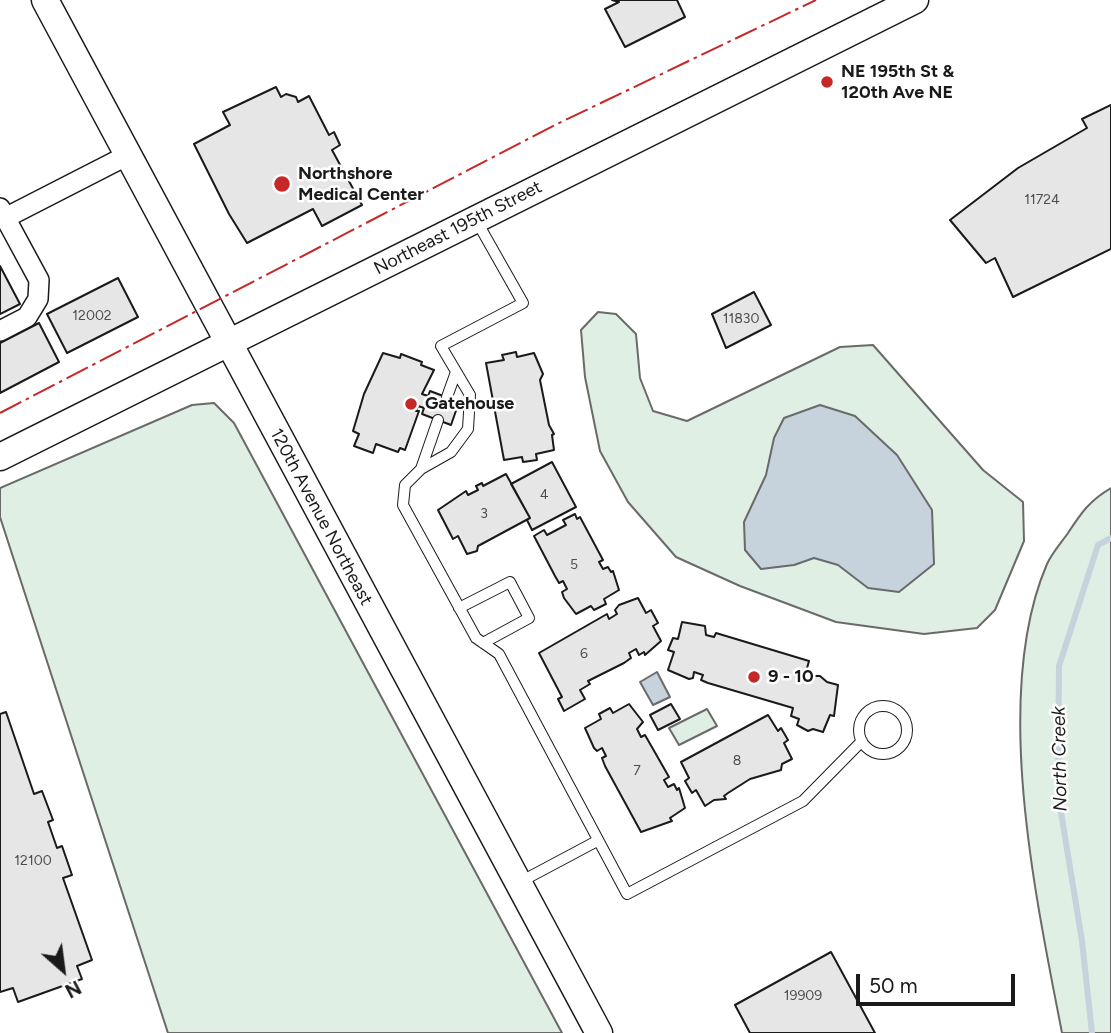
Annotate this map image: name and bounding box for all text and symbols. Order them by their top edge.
place label: NE 195th St & 120th Ave NE [841,61,954,104]
marker: NE 195th St & 120th Ave NE [819,74,835,90]
place label: Northshore Medical Center [298,163,424,206]
marker: Northshore Medical Center [272,174,292,194]
street label: Northeast 195th Street [370,176,546,280]
house number: 11724 [1024,192,1060,208]
house number: 12002 [72,308,112,324]
house number: 11830 [723,311,759,327]
place label: Gatehouse [425,393,514,415]
marker: Gatehouse [403,396,419,412]
street label: 120th Avenue Northeast [265,425,377,609]
house number: 4 [540,487,548,503]
house number: 3 [480,506,488,522]
house number: 5 [570,557,578,573]
house number: 6 [580,646,588,662]
place label: 9 - 10 [768,666,814,688]
marker: 9 - 10 [746,669,762,685]
water label: North Creek [1048,706,1072,812]
house number: 8 [733,753,741,769]
house number: 7 [633,763,641,779]
house number: 12100 [14,853,52,869]
north arrow [28,935,98,1005]
scale bar [859,960,1018,1004]
text: 50 m [869,973,918,998]
text: N [61,975,85,1003]
house number: 19909 [784,988,822,1004]

